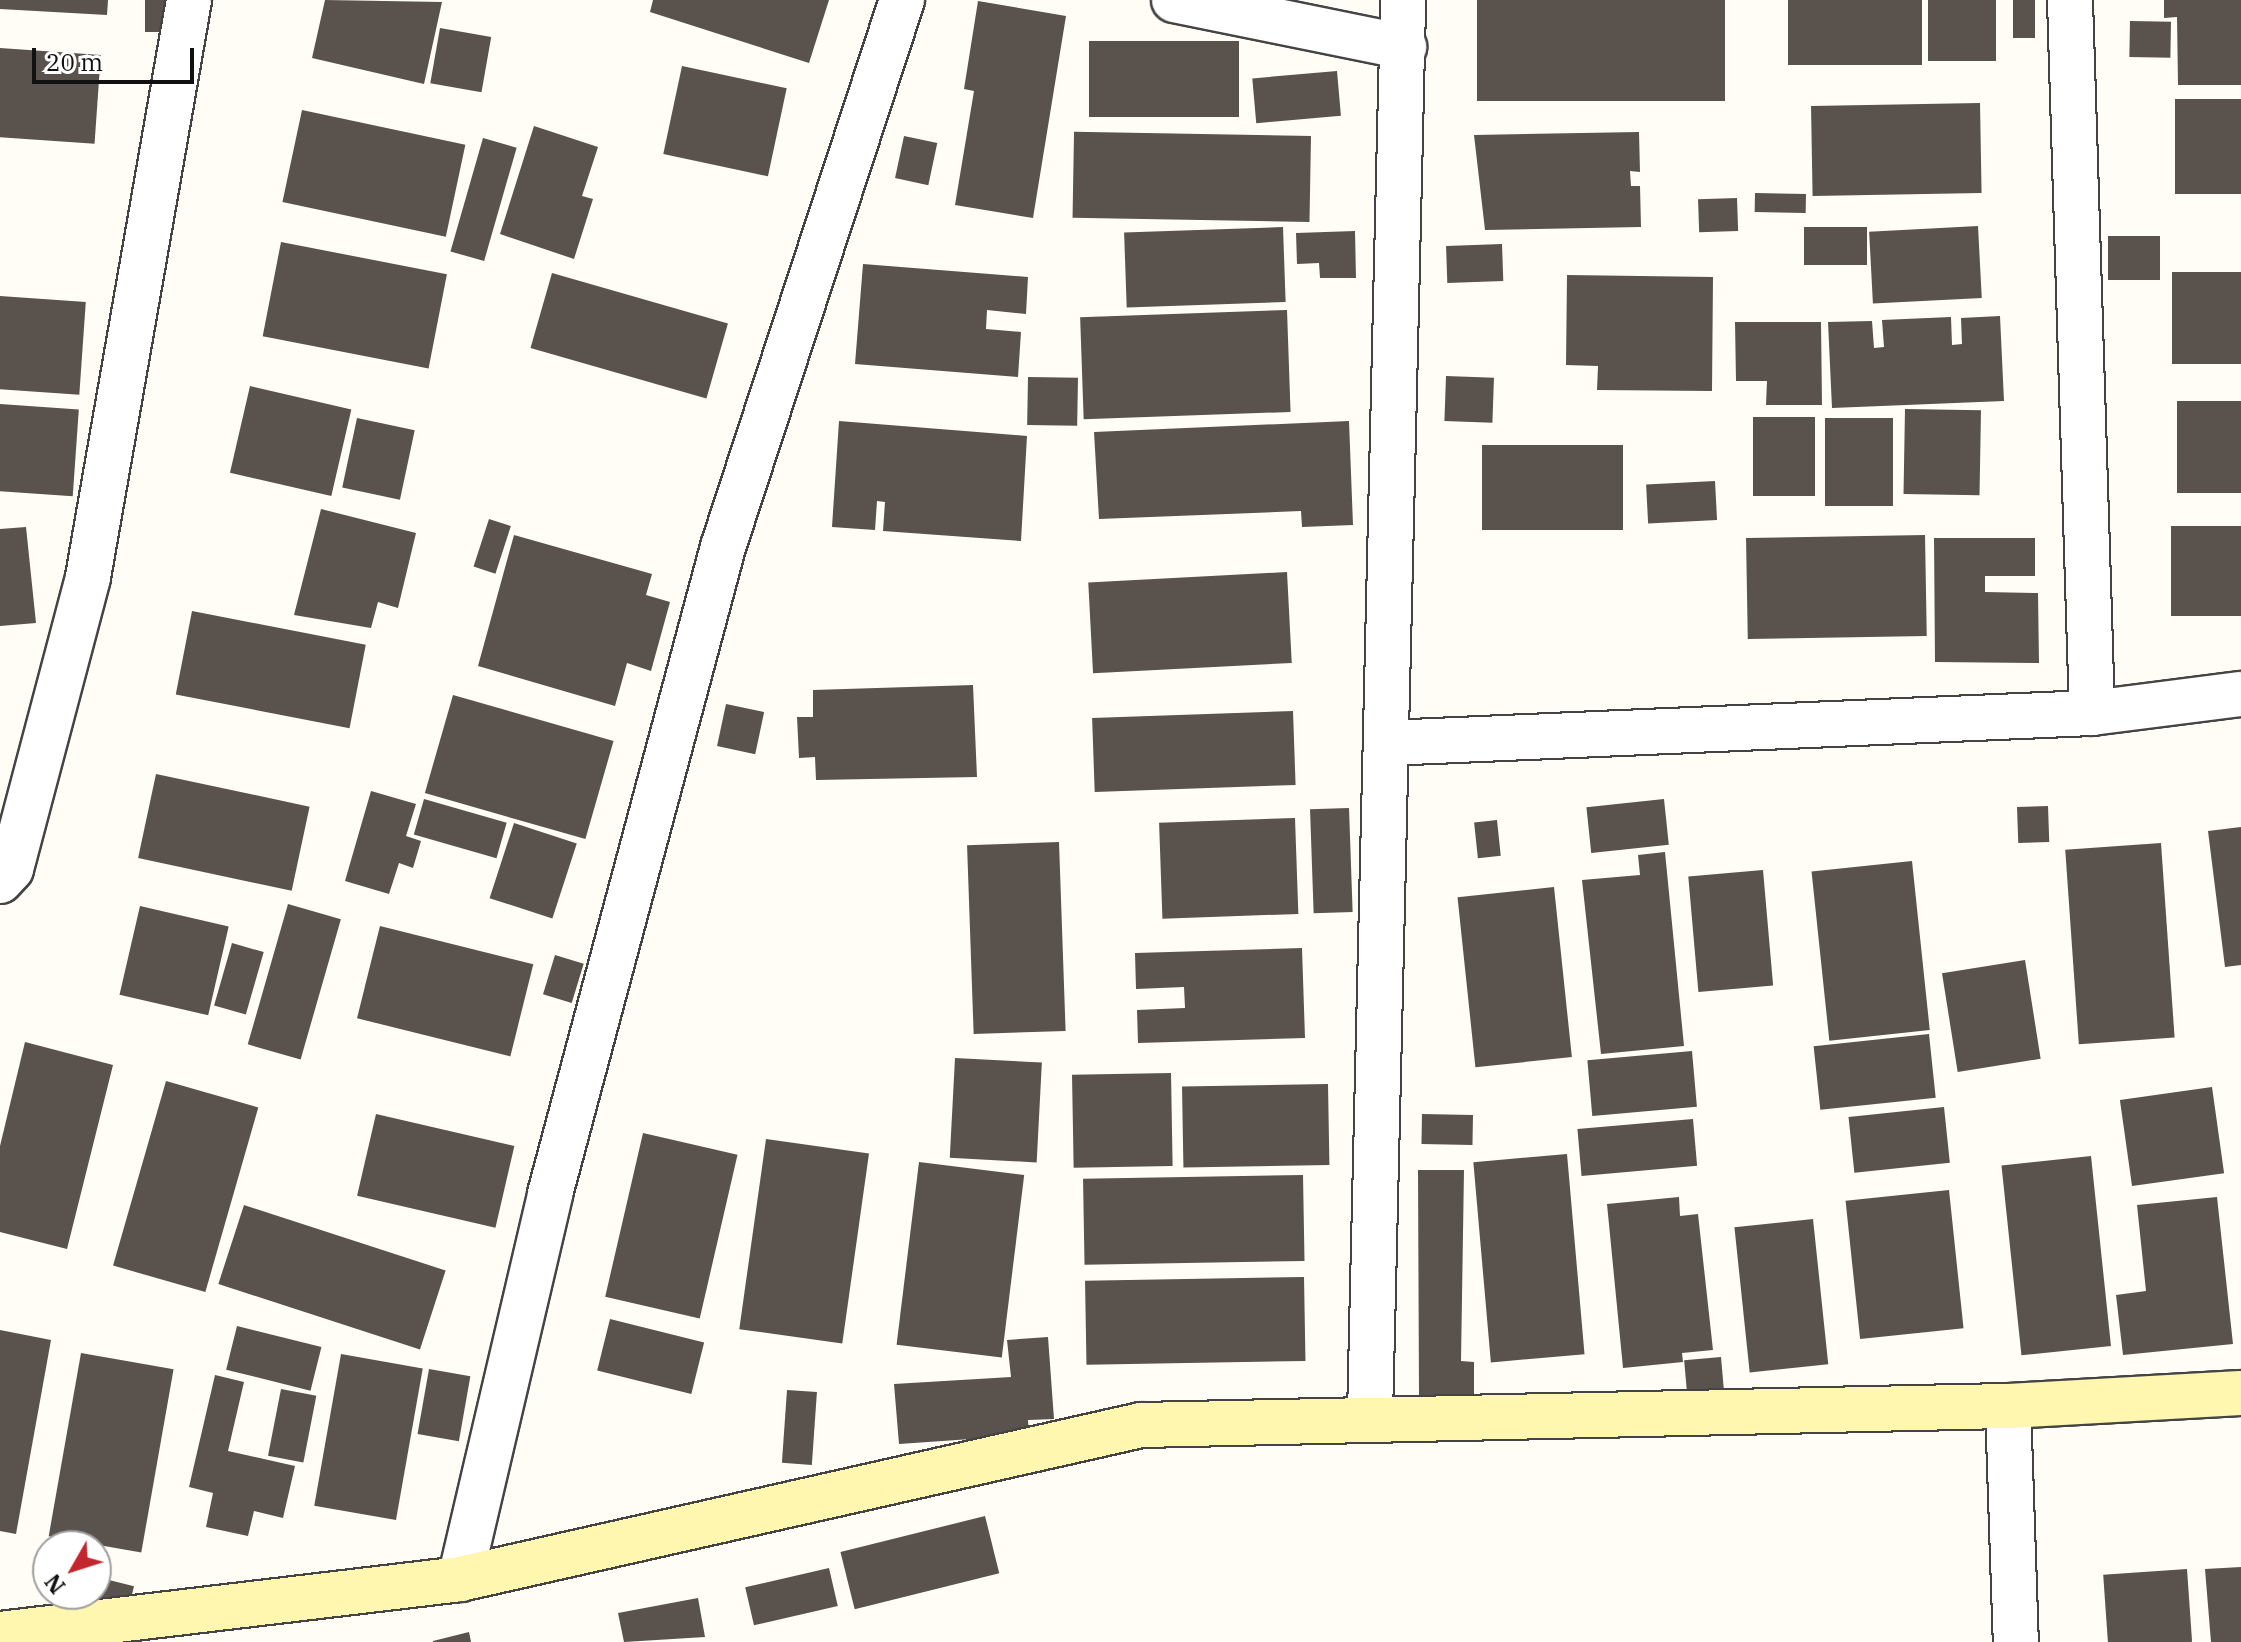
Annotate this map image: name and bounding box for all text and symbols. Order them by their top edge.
scale bar [36,32,198,82]
text: 20 m [46,46,103,78]
north arrow [32,1530,112,1610]
text: N [38,1568,71,1600]

